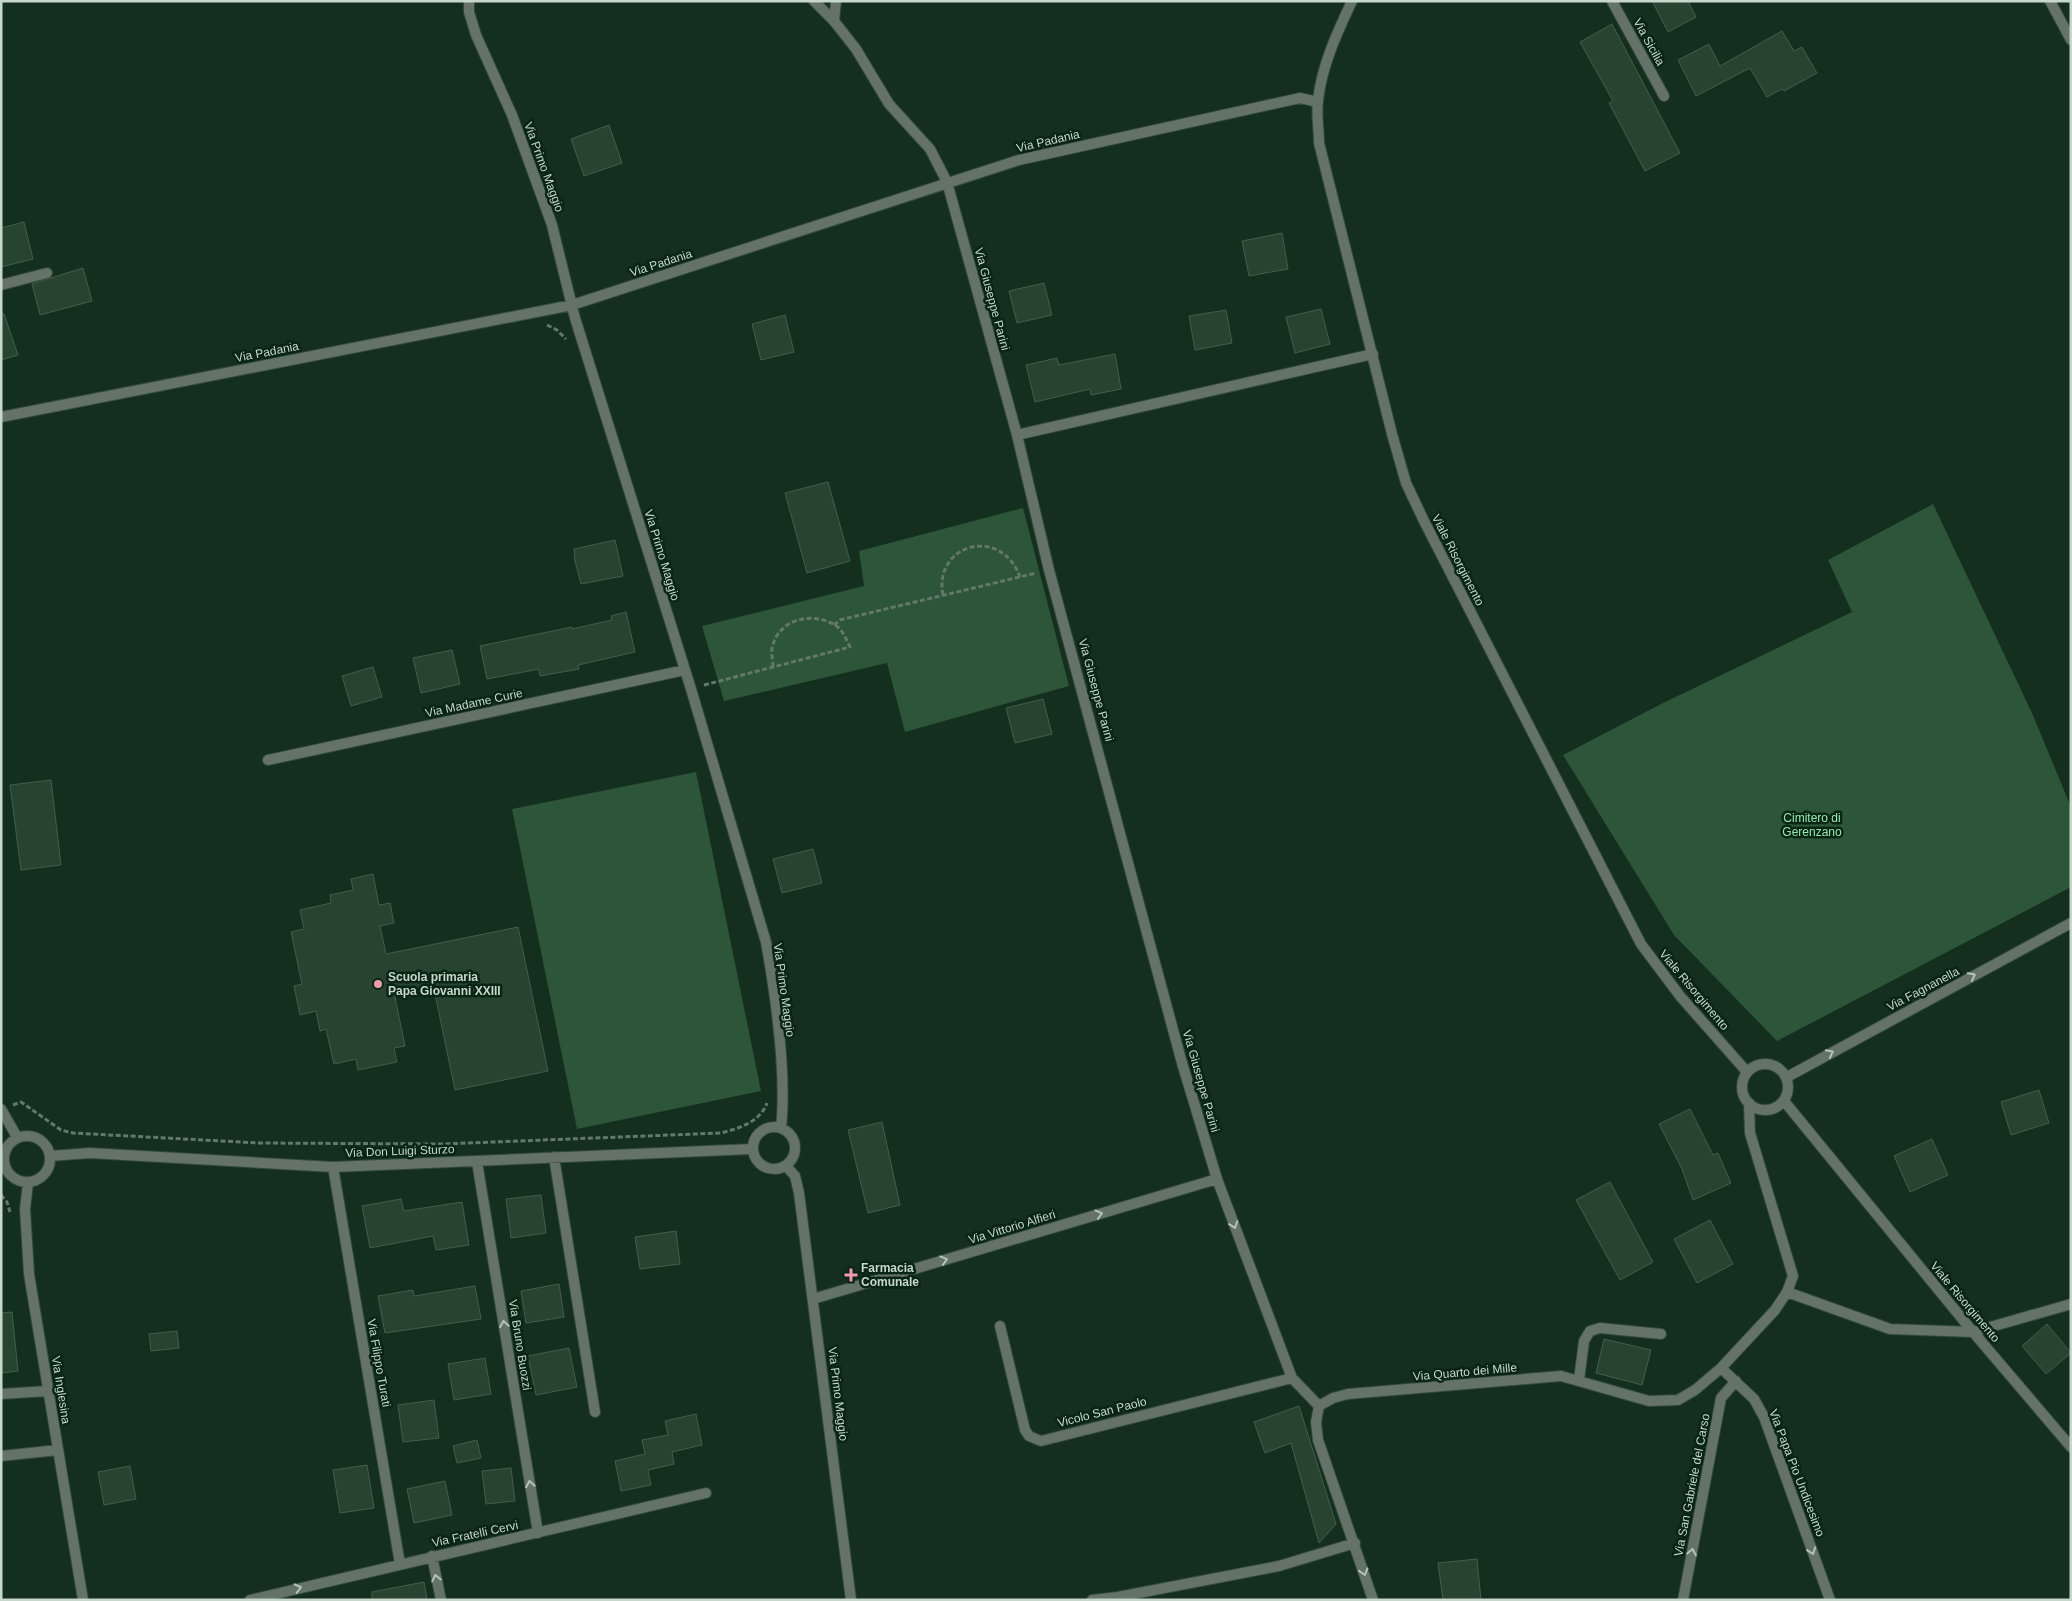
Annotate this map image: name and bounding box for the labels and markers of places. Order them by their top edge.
place label: Scuola primaria Papa Giovanni XXIII [388,970,501,998]
marker: Scuola primaria Papa Giovanni XXIII [372,978,384,990]
place label: Farmacia Comunale [861,1261,919,1289]
marker: Farmacia Comunale [845,1269,857,1281]

